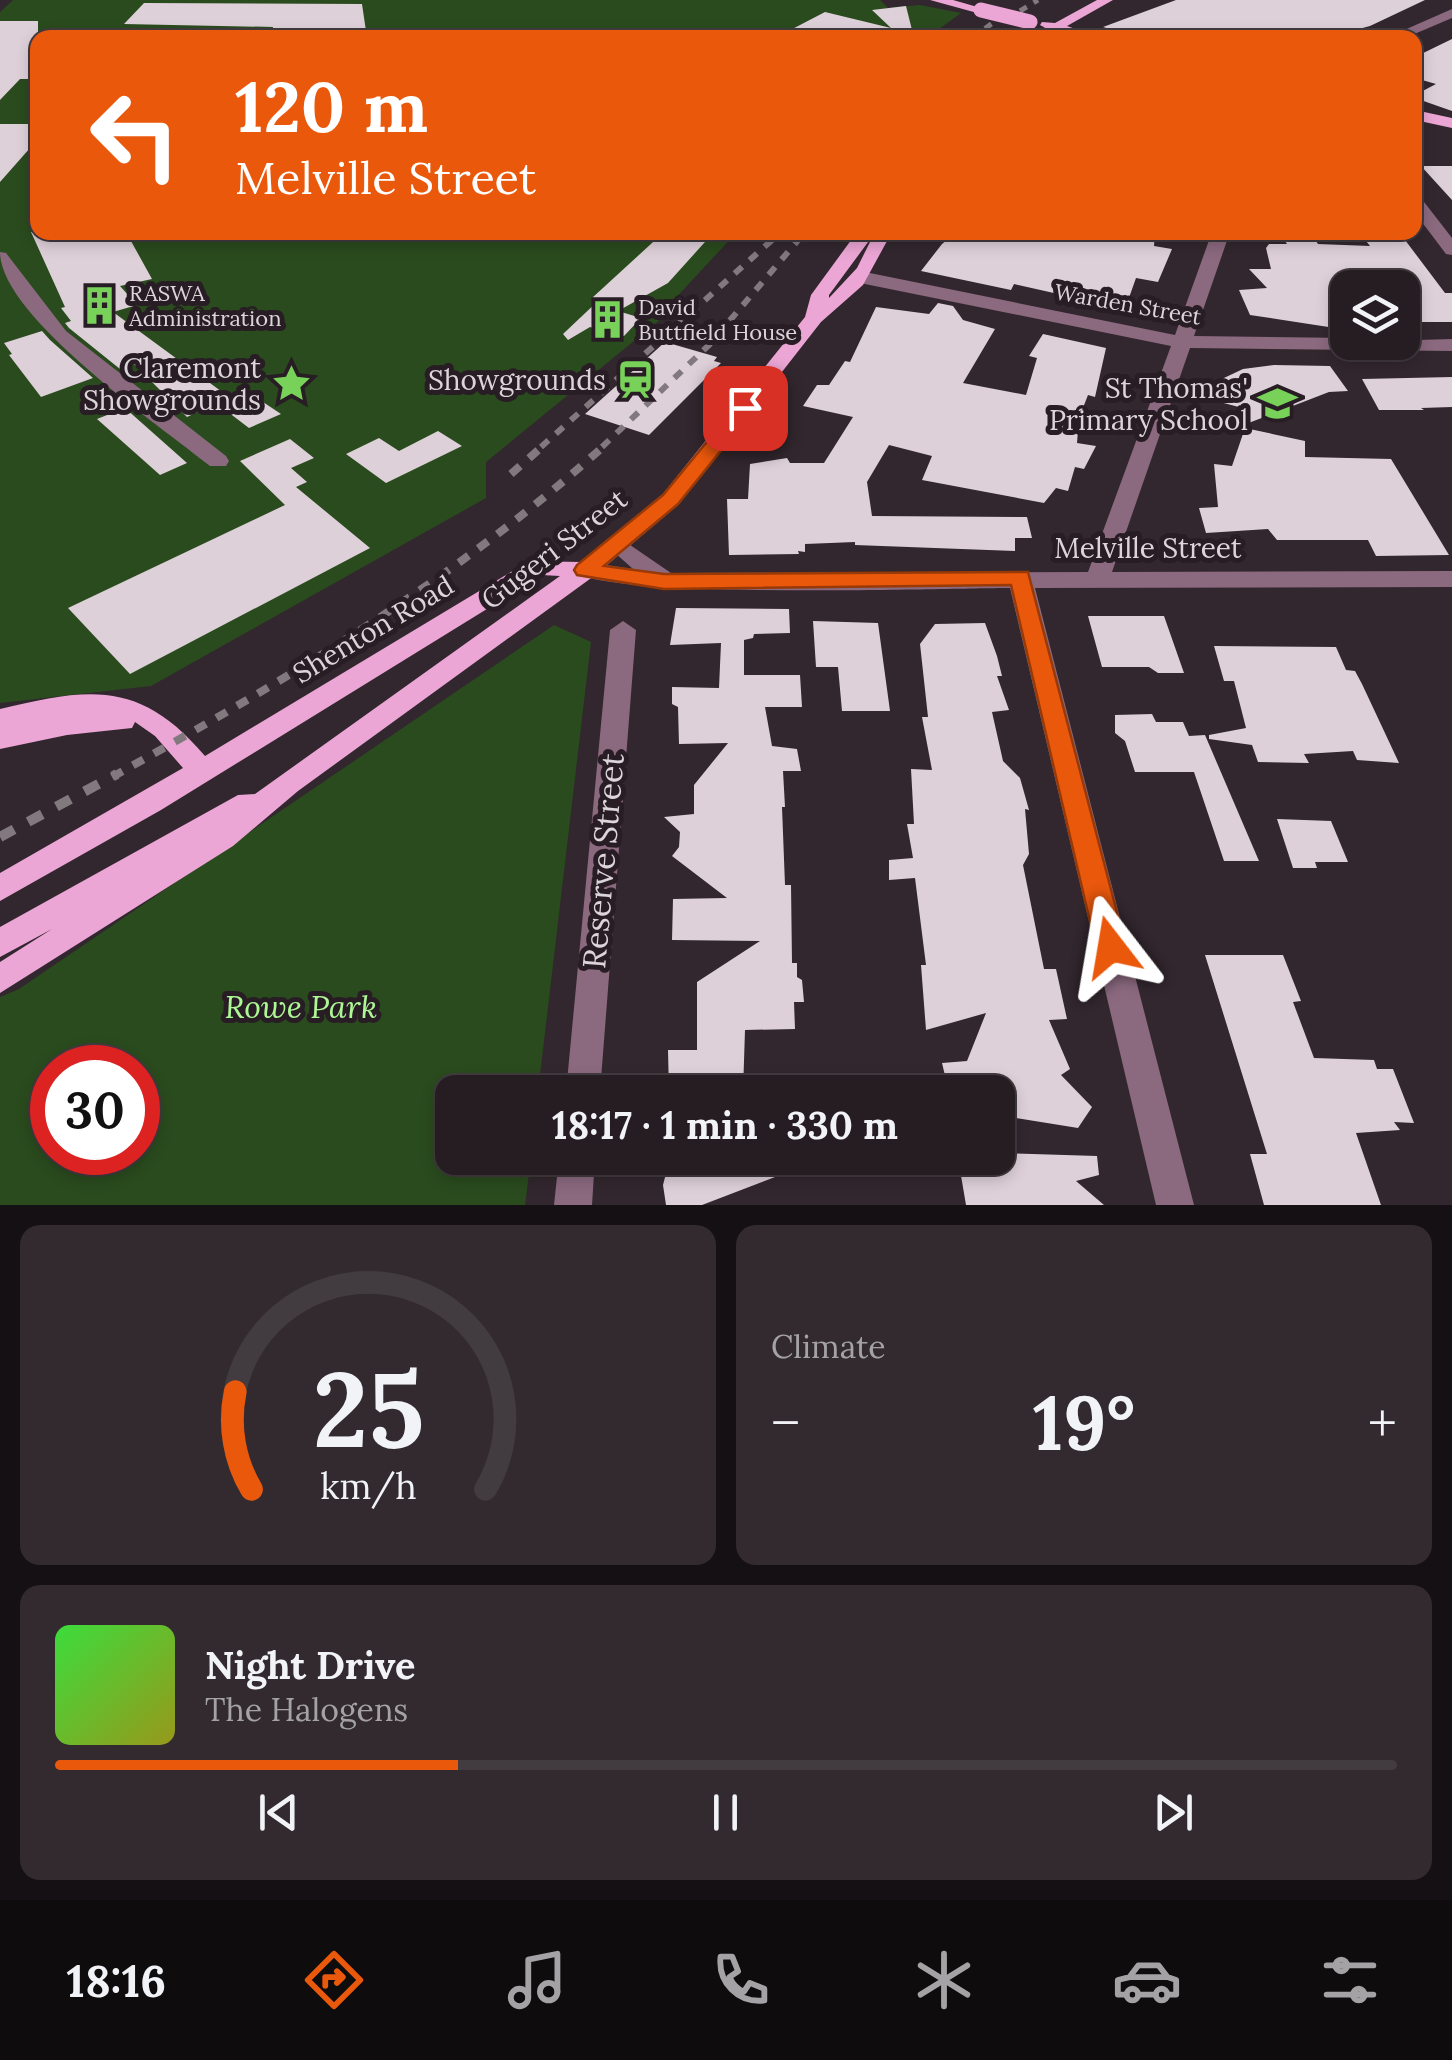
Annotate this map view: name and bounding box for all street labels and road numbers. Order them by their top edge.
street label: Warden Street [1053,277,1204,331]
street label: Gugeri Street [474,481,634,617]
street label: Melville Street [1054,530,1242,566]
street label: Shenton Road [286,567,460,691]
street label: Reserve Street [573,751,633,970]

